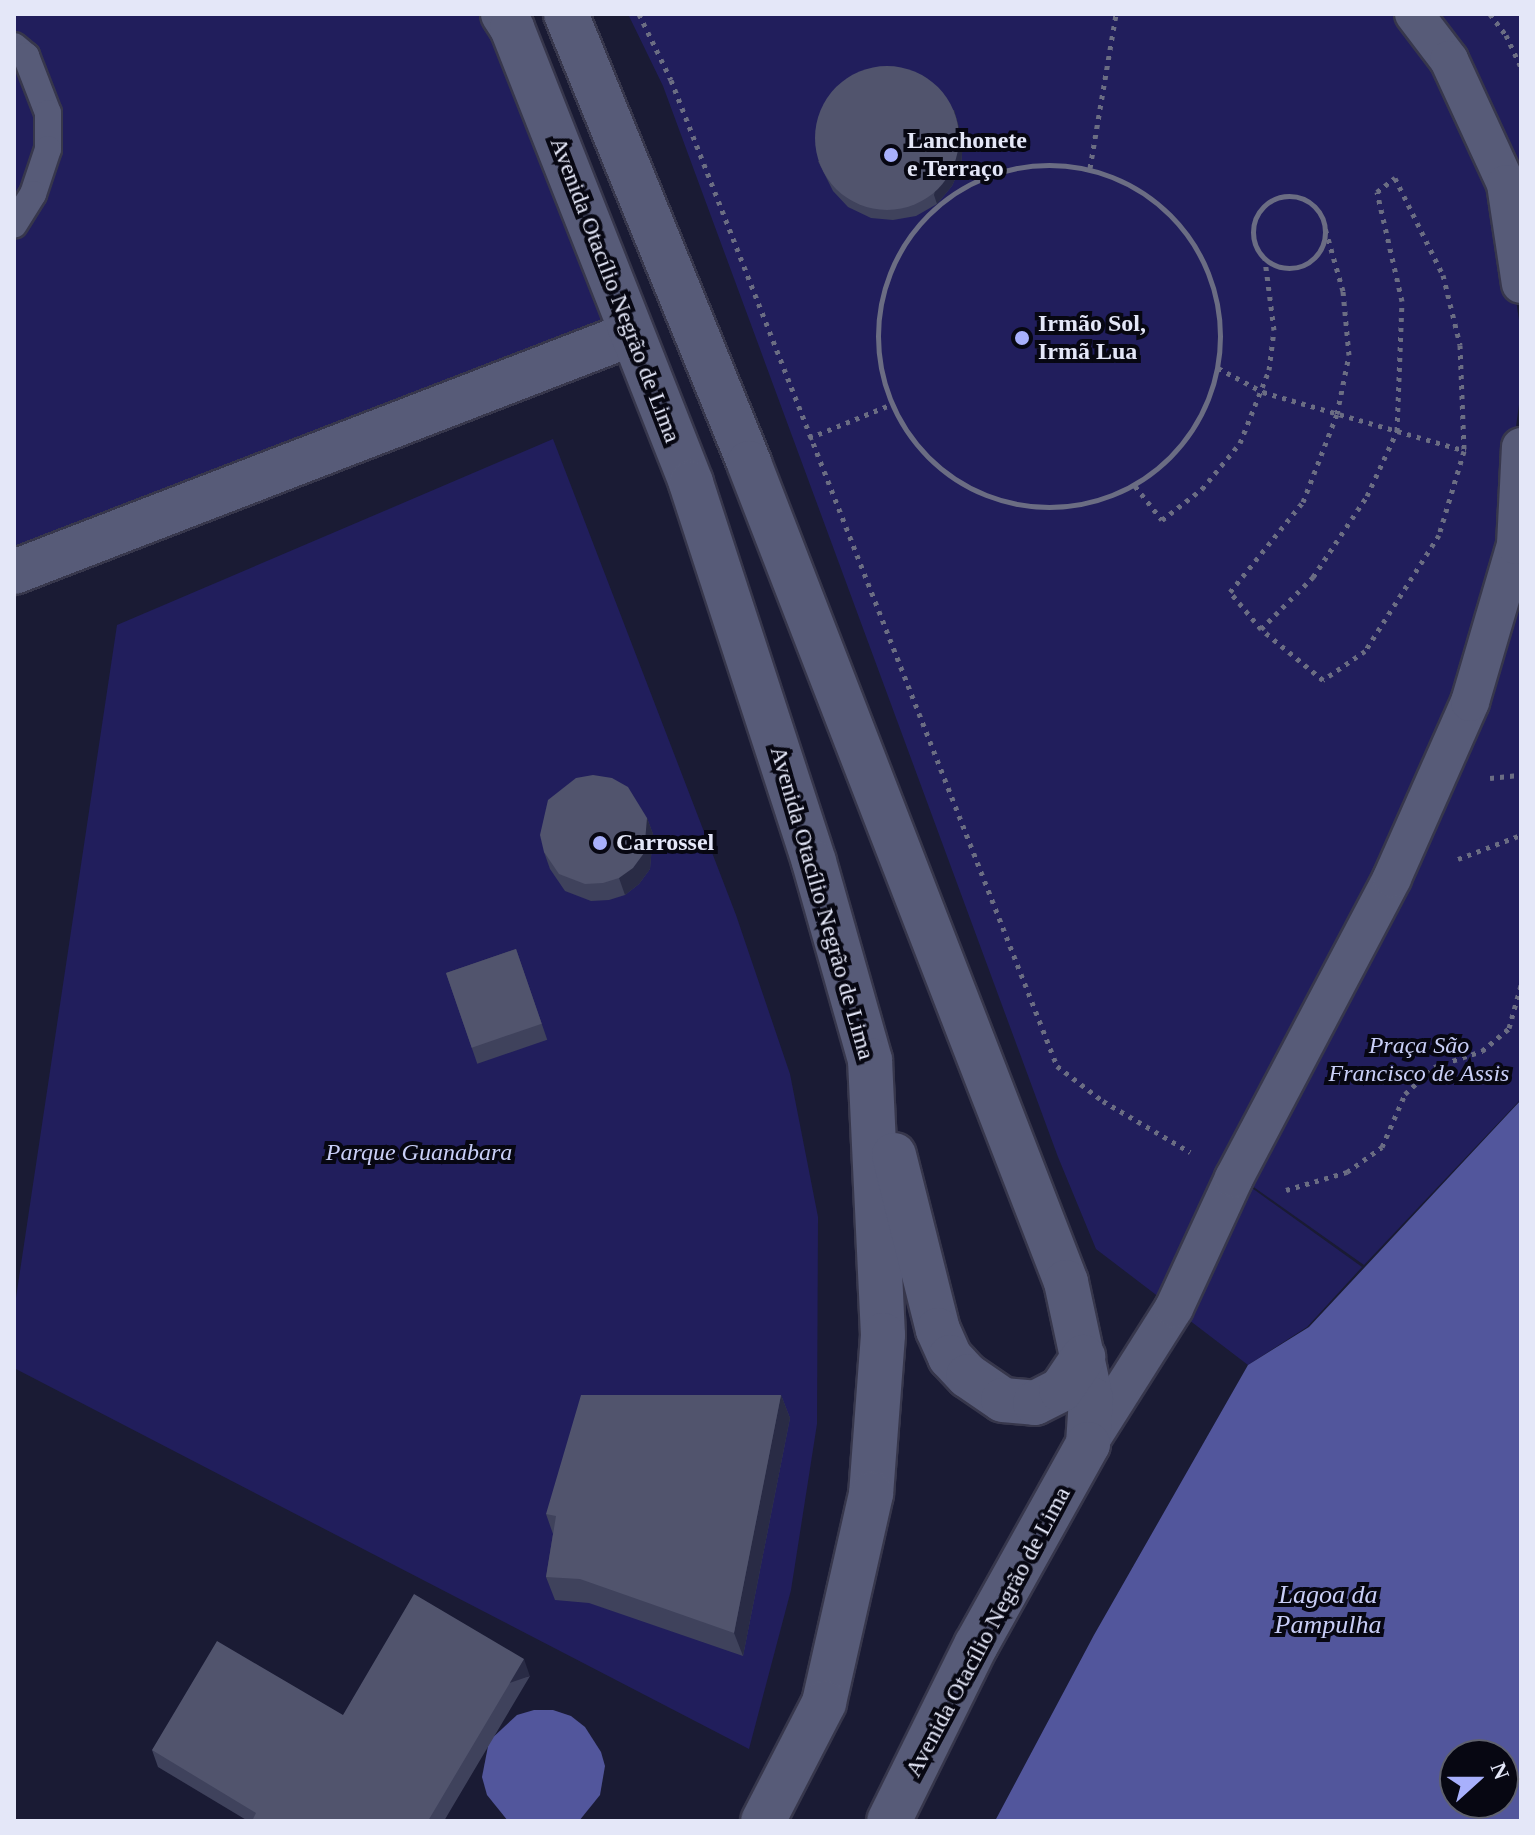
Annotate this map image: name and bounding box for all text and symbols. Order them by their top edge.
place label: Lanchonete e Terraço [907,127,1027,183]
street label: Avenida Otacílio Negrão de Lima [543,133,687,447]
marker: Lanchonete e Terraço [882,146,900,164]
place label: Irmão Sol, Irmã Lua [1038,310,1146,366]
marker: Irmão Sol, Irmã Lua [1013,329,1031,347]
street label: Avenida Otacílio Negrão de Lima [763,743,881,1063]
place label: Carrossel [616,829,714,857]
marker: Carrossel [591,834,609,852]
park label: Praça São Francisco de Assis [1328,1032,1510,1088]
park label: Parque Guanabara [326,1139,512,1167]
street label: Avenida Otacílio Negrão de Lima [899,1482,1077,1782]
water label: Lagoa da Pampulha [1275,1579,1381,1640]
north arrow [1439,1739,1519,1819]
text: N [1485,1759,1515,1783]

